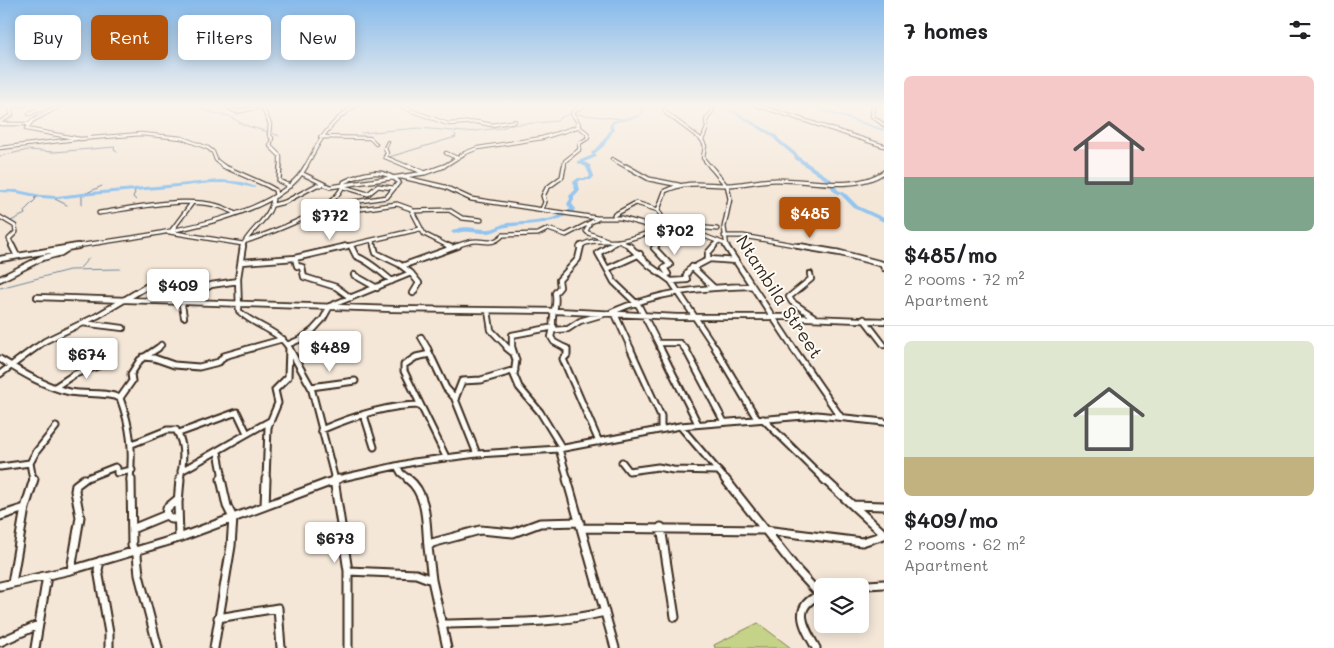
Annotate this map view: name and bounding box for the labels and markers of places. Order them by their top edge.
pin: $485 [780,196,840,239]
pin: $772 [300,198,360,241]
pin: $702 [645,214,705,256]
pin: $409 [148,268,208,311]
pin: $489 [300,330,360,373]
pin: $674 [57,338,117,380]
pin: $673 [305,522,365,564]

